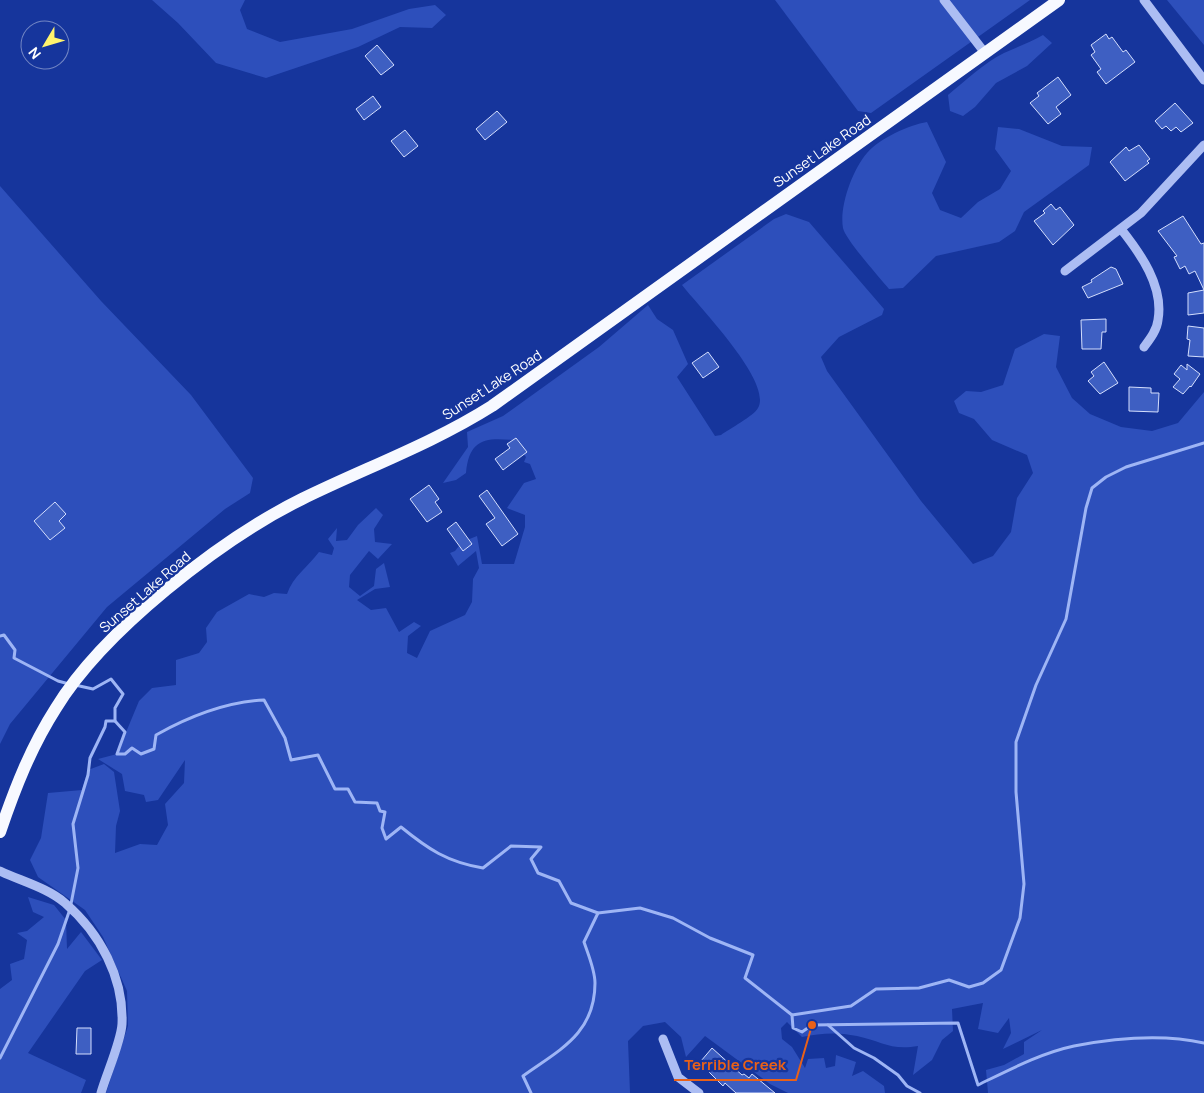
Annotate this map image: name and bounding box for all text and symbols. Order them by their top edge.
north arrow [20,20,70,70]
text: N [24,43,45,63]
street label: Sunset Lake Road [769,110,874,191]
street label: Sunset Lake Road [438,345,545,424]
street label: Sunset Lake Road [95,547,194,637]
callout: Terrible Creek [674,1050,796,1080]
text: Terrible Creek [684,1054,787,1075]

